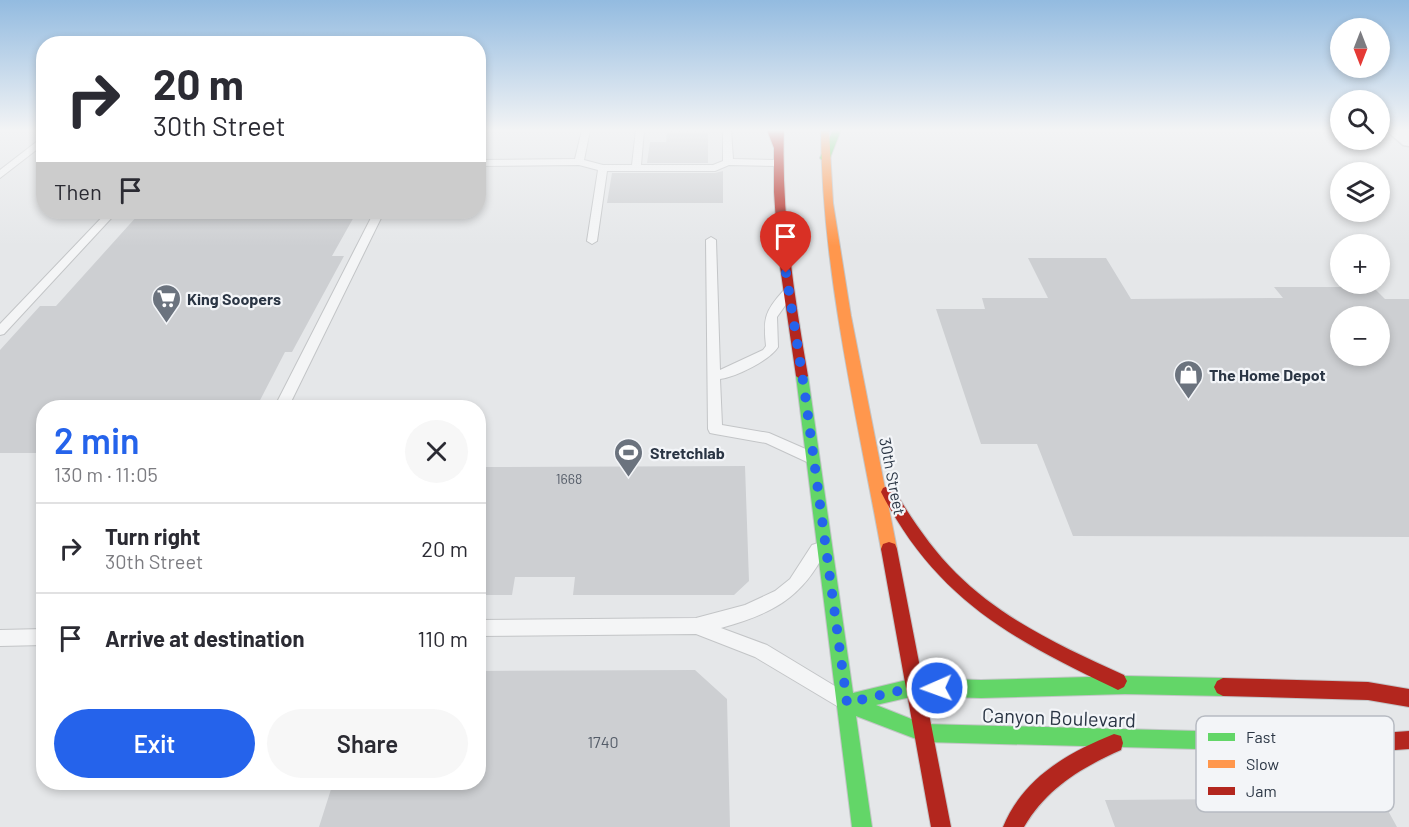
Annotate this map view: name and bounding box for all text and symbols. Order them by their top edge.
north arrow [1330,18,1390,78]
map controls [1330,18,1390,366]
text: 20 m [153,58,244,108]
icon: right [54,60,132,138]
button: search [1330,90,1390,150]
text: 30th Street [153,109,286,141]
button: layers [1330,162,1390,222]
icon: arrive [114,174,147,207]
text: Then [54,178,102,204]
pin [760,211,811,273]
icon: arrive [769,220,802,253]
button: + [1330,234,1390,294]
supermarket icon: King Soopers [150,282,182,324]
place label: King Soopers [187,289,281,308]
button: − [1330,306,1390,366]
shop icon: The Home Depot [1172,358,1204,400]
place label: The Home Depot [1209,365,1326,384]
text: 2 min [54,418,140,461]
button: close [405,420,468,483]
sports icon: Stretchlab [613,436,645,478]
street label: 30th Street [876,436,910,516]
place label: Stretchlab [650,443,725,462]
text: 130 m · 11:05 [54,462,158,486]
house number: 1668 [556,470,582,487]
text: Turn right [105,523,200,549]
icon: right [54,532,87,565]
text: 20 m [421,535,468,561]
text: 30th Street [105,549,203,573]
icon: arrive [54,622,87,655]
text: Arrive at destination [105,625,304,651]
text: 110 m [418,625,468,651]
position arrow [905,656,969,720]
street label: Canyon Boulevard [982,702,1136,732]
button: Exit [54,709,255,778]
button: Share [267,709,468,778]
legend [1196,716,1394,812]
text: Fast [1246,727,1276,746]
house number: 1740 [587,732,619,751]
text: Slow [1246,754,1279,773]
text: Jam [1246,781,1277,800]

